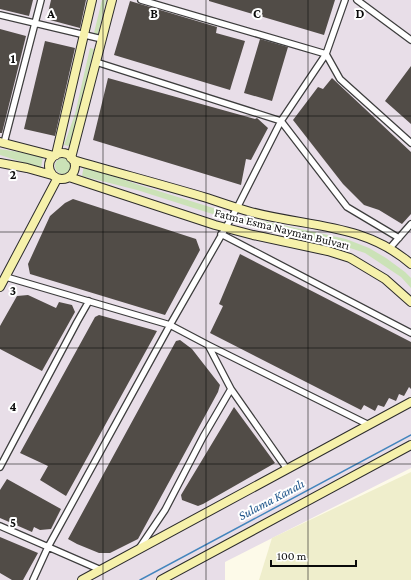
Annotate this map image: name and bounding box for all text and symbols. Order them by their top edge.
text: A [46,6,55,21]
text: B [150,6,158,21]
text: C [253,6,261,21]
text: D [356,6,365,21]
text: 1 [11,51,16,66]
text: 2 [10,167,17,182]
street label: Fatma Esma Nayman Bulvarı [213,205,351,253]
text: 3 [10,283,16,298]
text: 4 [9,399,17,414]
water label: Sulama Kanalı [236,476,307,523]
text: 5 [10,515,16,530]
scale bar [271,542,356,568]
text: 100 m [277,549,307,563]

